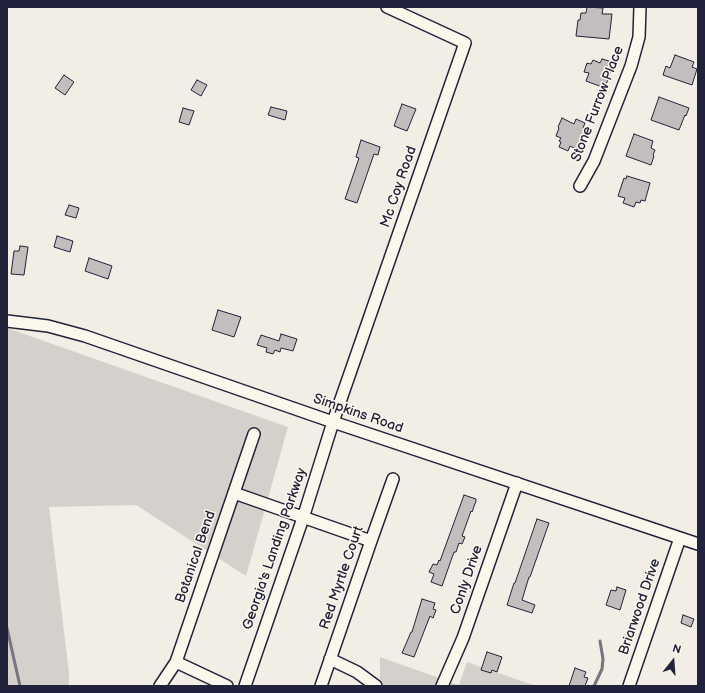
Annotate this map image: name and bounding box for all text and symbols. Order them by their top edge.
street label: Stone Furrow Place [568,44,628,164]
street label: Mc Coy Road [377,144,421,230]
street label: Simpkins Road [311,391,405,437]
street label: Georgia's Landing Parkway [239,466,311,632]
street label: Botanical Bend [172,509,220,605]
street label: Red Myrtle Court [316,524,368,632]
street label: Conly Drive [447,543,487,617]
street label: Briarwood Drive [616,557,664,657]
north arrow [653,641,693,681]
text: N [671,642,682,656]

